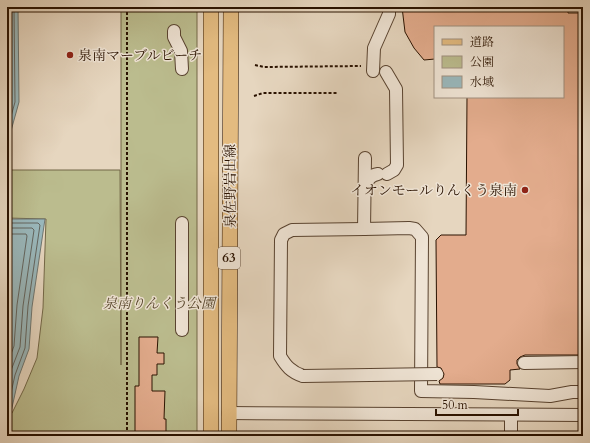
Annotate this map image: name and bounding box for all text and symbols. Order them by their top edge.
legend [434,26,564,98]
text: 道路 [470,34,494,50]
place label: 泉南マーブルビーチ [78,46,202,65]
marker: 泉南マーブルビーチ [65,50,75,60]
text: 公園 [470,54,494,70]
text: 水域 [470,74,494,90]
street label: 泉佐野岩出線 [221,144,240,228]
place label: イオンモールりんくう泉南 [350,181,517,200]
marker: イオンモールりんくう泉南 [520,185,530,195]
road number: 63 [218,247,240,269]
park label: 泉南りんくう公園 [103,294,217,313]
scale bar [436,391,518,417]
text: 50 m [442,397,469,413]

